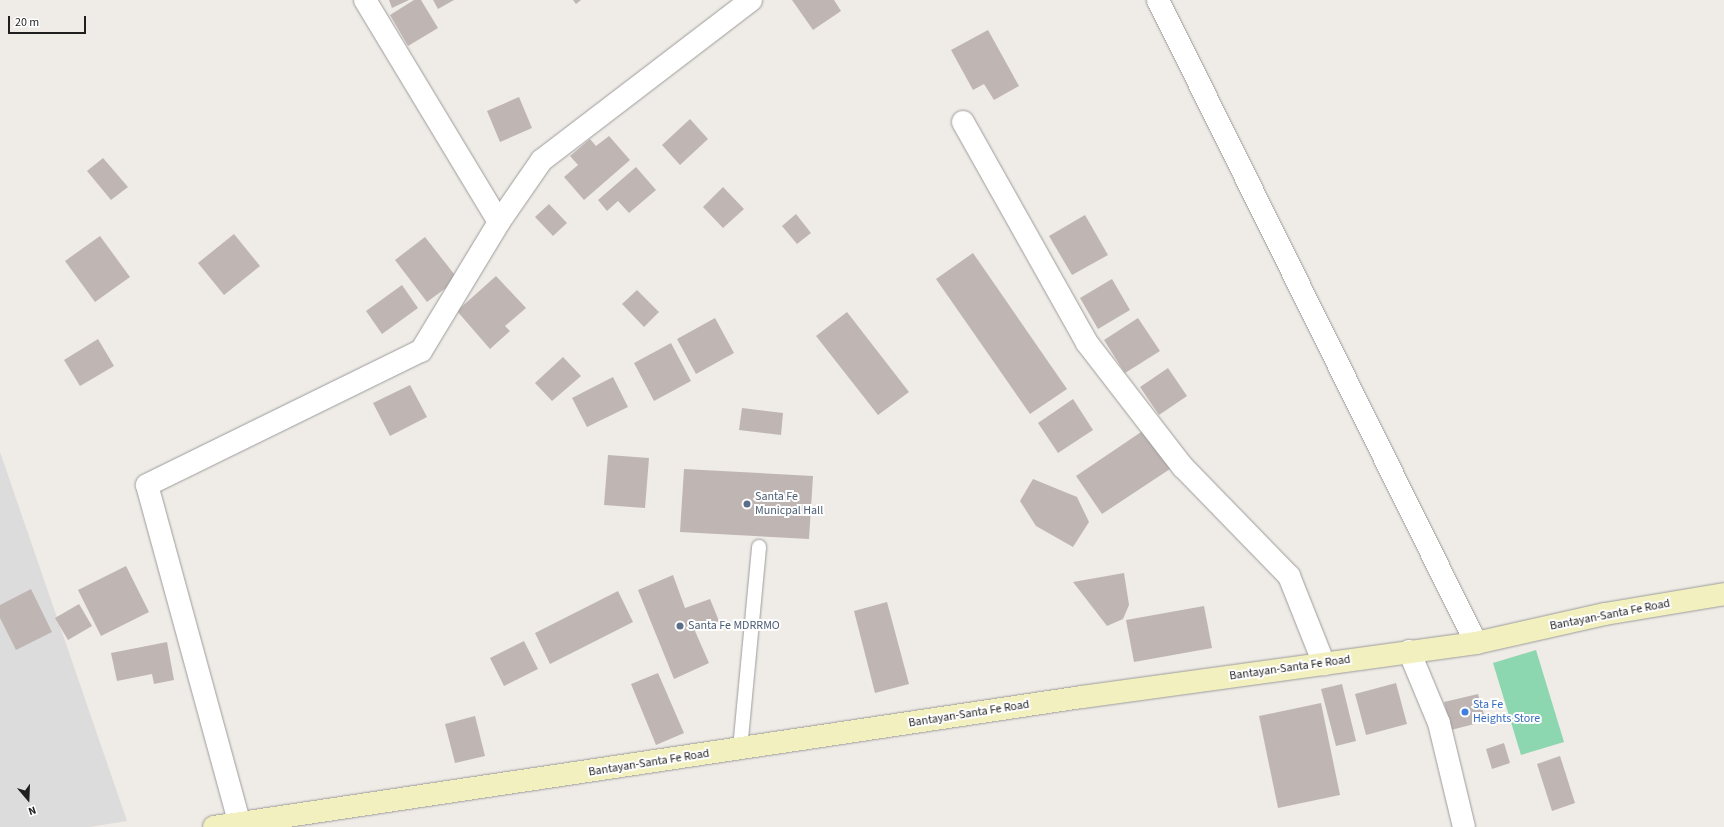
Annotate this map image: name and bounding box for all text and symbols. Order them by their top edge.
scale bar [10,8,88,34]
text: 20 m [15,14,39,31]
place label: Santa Fe Municpal Hall [755,490,823,518]
marker: Santa Fe Municpal Hall [742,499,752,509]
street label: Bantayan-Santa Fe Road [1549,596,1671,634]
place label: Santa Fe MDRRMO [688,619,780,633]
marker: Santa Fe MDRRMO [675,621,685,631]
street label: Bantayan-Santa Fe Road [1229,652,1351,684]
street label: Bantayan-Santa Fe Road [908,697,1030,731]
place label: Sta Fe Heights Store [1473,698,1540,726]
marker: Sta Fe Heights Store [1460,707,1470,717]
street label: Bantayan-Santa Fe Road [588,746,710,780]
north arrow [8,779,48,819]
text: N [26,803,38,819]

